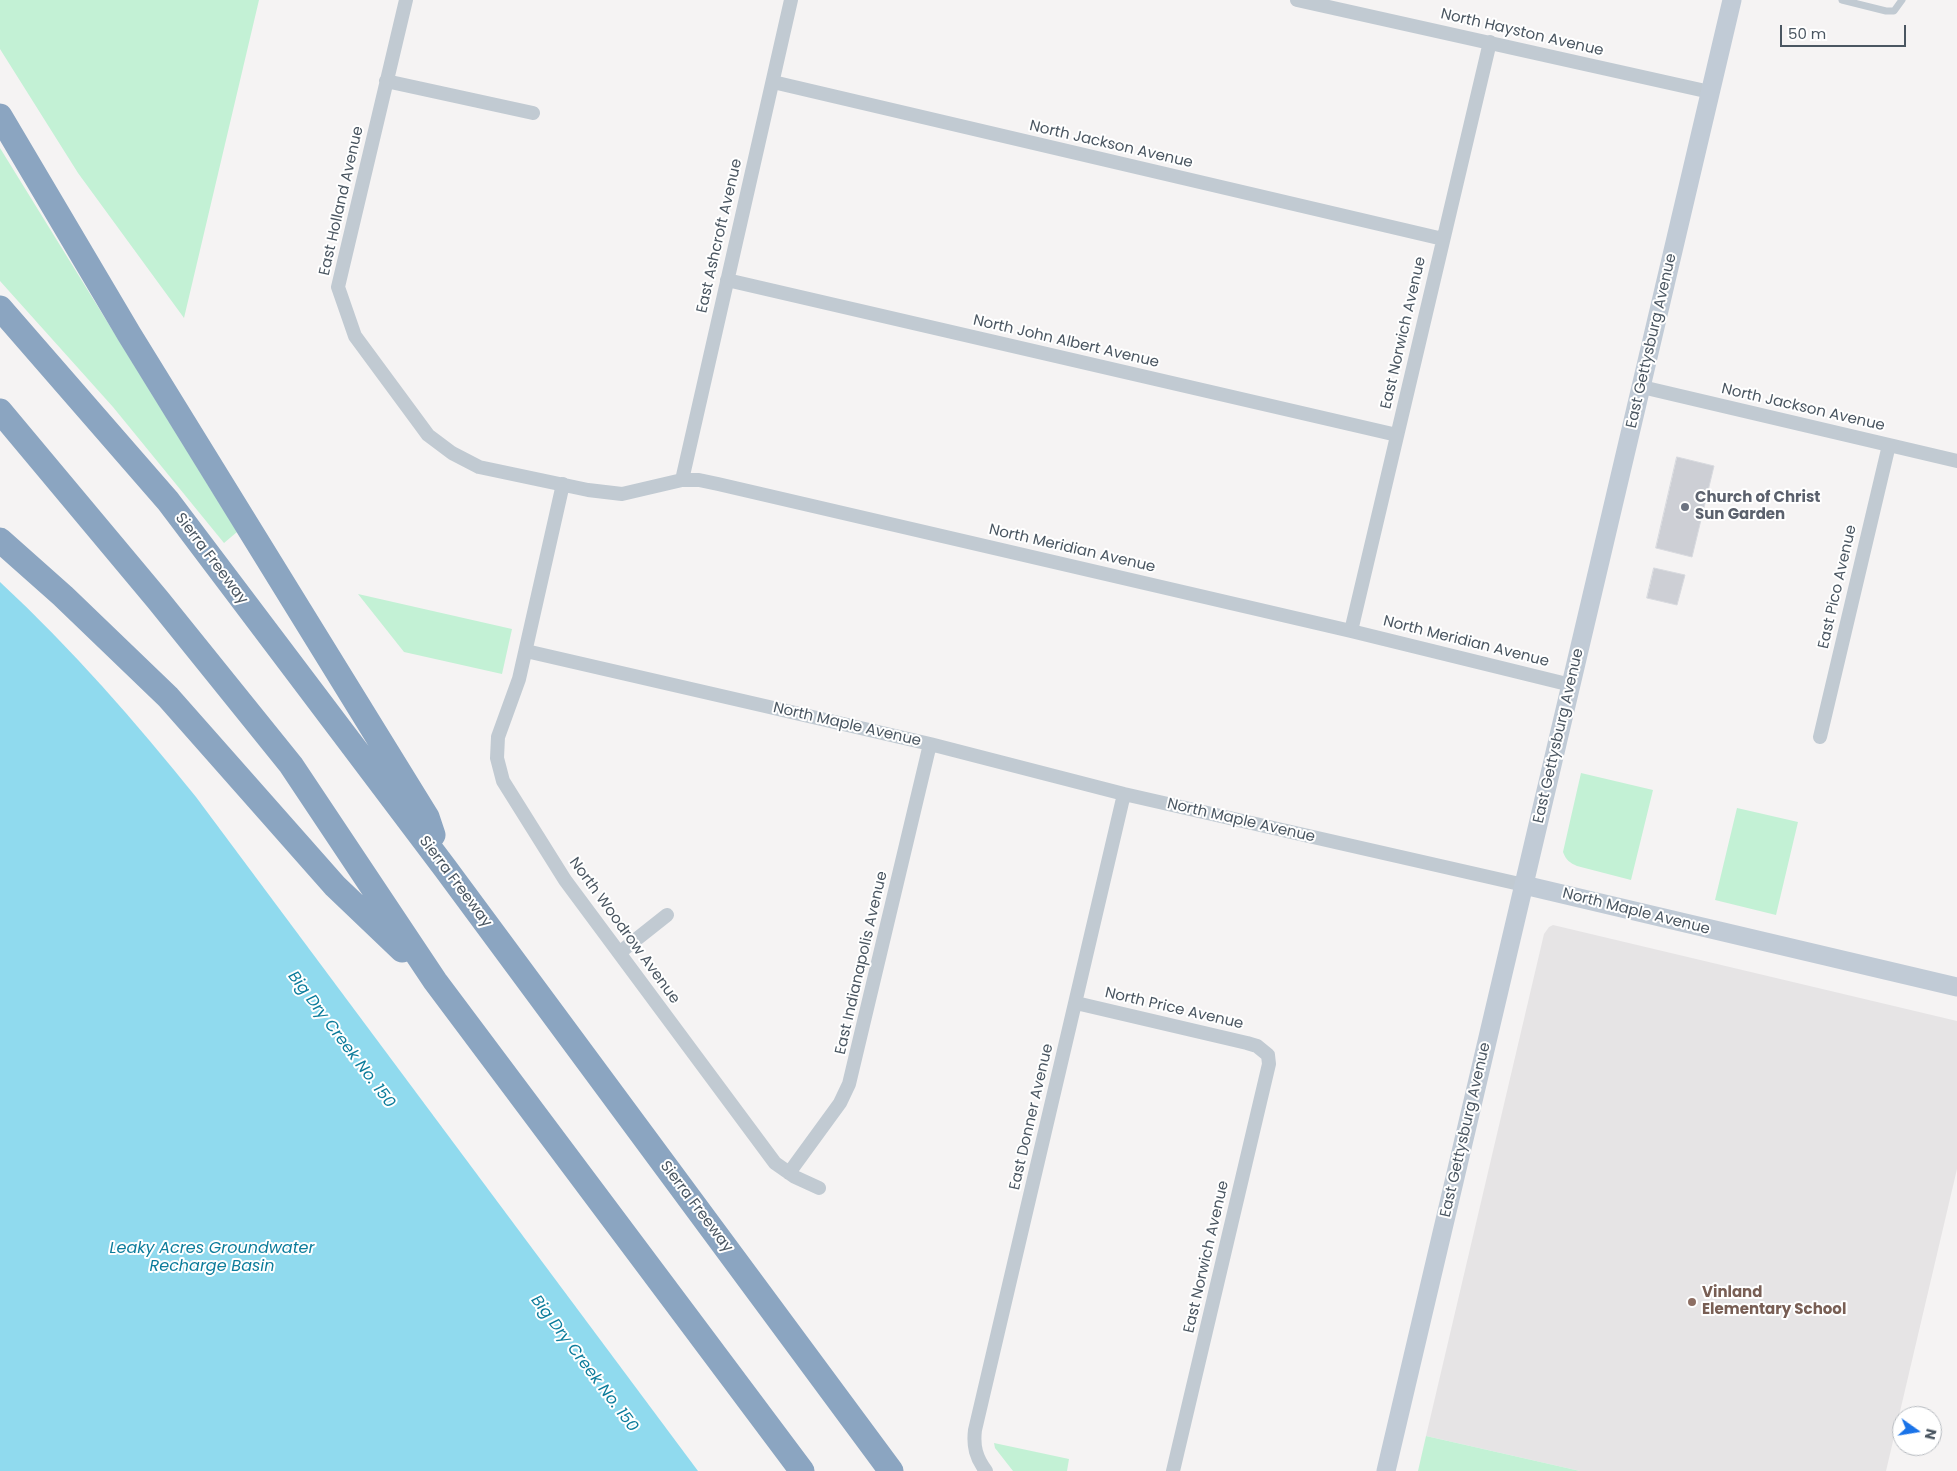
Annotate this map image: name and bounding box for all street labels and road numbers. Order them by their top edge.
street label: North Hayston Avenue [1439,5,1605,61]
street label: North Jackson Avenue [1028,117,1194,173]
street label: East Holland Avenue [316,125,368,277]
street label: East Ashcroft Avenue [693,157,747,315]
street label: East Gettysburg Avenue [1623,252,1681,430]
street label: East Norwich Avenue [1378,255,1430,411]
street label: North John Albert Avenue [971,312,1161,372]
street label: North Jackson Avenue [1720,380,1886,436]
street label: Sierra Freeway [171,510,251,608]
street label: North Meridian Avenue [987,521,1157,577]
street label: East Pico Avenue [1815,523,1861,651]
street label: North Meridian Avenue [1381,613,1551,671]
street label: East Gettysburg Avenue [1530,647,1588,825]
street label: North Maple Avenue [771,699,923,751]
street label: North Maple Avenue [1165,795,1317,847]
street label: Sierra Freeway [415,833,495,931]
street label: North Woodrow Avenue [565,854,683,1008]
street label: East Indianapolis Avenue [832,870,892,1056]
street label: North Maple Avenue [1560,885,1712,939]
street label: North Price Avenue [1103,984,1245,1034]
street label: East Gettysburg Avenue [1437,1041,1495,1219]
street label: East Donner Avenue [1006,1042,1058,1192]
street label: Sierra Freeway [656,1158,736,1256]
street label: East Norwich Avenue [1181,1179,1233,1335]

